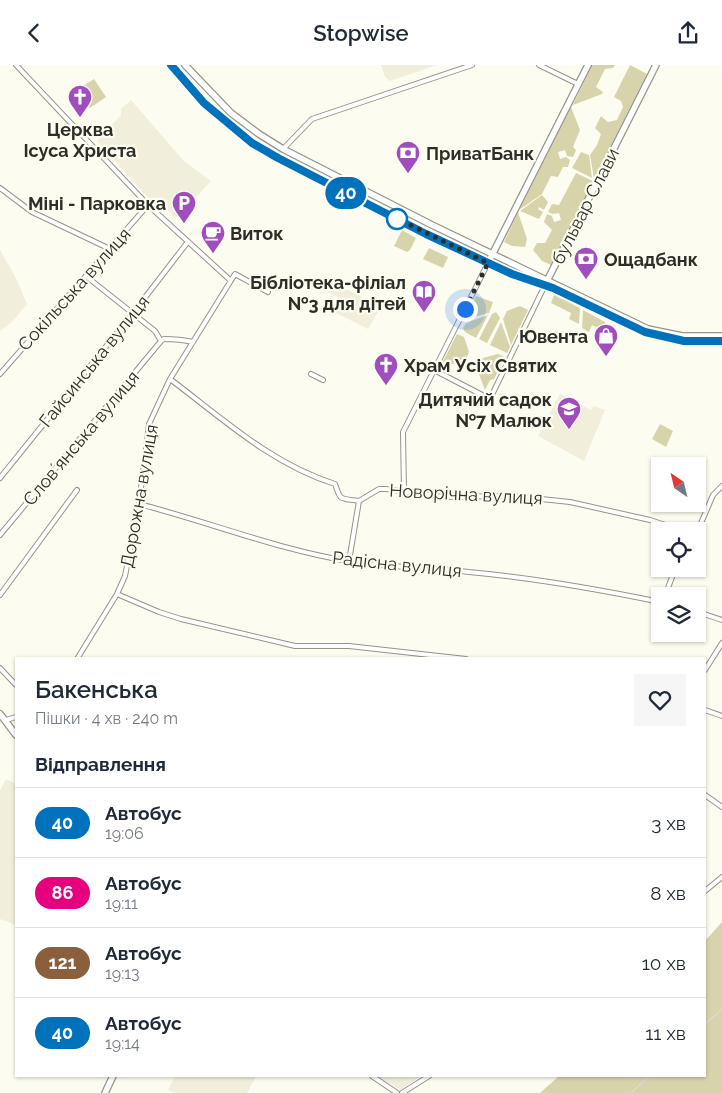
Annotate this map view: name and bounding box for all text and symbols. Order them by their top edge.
icon: back [20,19,48,47]
icon: share [674,19,702,47]
text: Stopwise [313,20,409,46]
church icon: Церква Ісуса Христа [67,84,93,118]
place label: Церква Ісуса Христа [24,119,136,161]
bank icon: ПриватБанк [395,140,421,174]
place label: ПриватБанк [426,143,534,164]
street label: бульвар Слави [547,145,623,267]
line badge: 40 [324,177,368,209]
text: 40 [335,182,357,203]
parking icon: Міні - Парковка [171,190,197,224]
place label: Міні - Парковка [28,193,166,214]
unlabelled marker [386,208,408,230]
cafe icon: Виток [200,220,226,254]
street label: Сокільська вулиця [13,223,135,355]
place label: Виток [230,223,283,244]
bank icon: Ощадбанк [573,246,599,280]
place label: Ощадбанк [604,249,698,270]
place label: Бібліотека-філіал №3 для дітей [250,272,406,314]
library icon: Бібліотека-філіал №3 для дітей [411,279,437,313]
street label: Гайсинська вулиця [34,291,154,431]
your location [453,297,478,322]
shop icon: Ювента [593,323,619,357]
place label: Ювента [519,326,588,347]
church icon: Храм Усіх Святих [373,352,399,386]
place label: Храм Усіх Святих [403,355,558,376]
street label: Словʼянська вулиця [19,366,143,510]
place label: Дитячий садок №7 Малюк [418,389,552,431]
school or university icon: Дитячий садок №7 Малюк [556,396,582,430]
street label: Дорожна вулиця [116,423,162,569]
north arrow [651,457,706,513]
map controls [651,457,706,642]
street label: Новорічна вулиця [389,479,543,509]
button: locate [651,522,706,577]
street label: Радісна вулиця [331,547,463,581]
button: layers [651,587,706,642]
button: heart [634,674,686,726]
text: Бакенська [35,675,158,704]
text: Пішки · 4 хв · 240 m [35,709,178,728]
text: Відправлення [35,753,166,775]
text: Автобус [105,802,182,824]
text: 40 [52,812,73,833]
text: 3 хв [651,812,686,834]
text: 19:06 [105,824,144,843]
text: Автобус [105,872,182,894]
text: 86 [52,882,73,903]
text: 8 хв [650,882,686,904]
text: 19:11 [105,894,138,913]
text: Автобус [105,942,182,964]
text: 121 [49,952,76,973]
text: 10 хв [642,952,686,974]
text: 19:13 [105,964,140,983]
text: Автобус [105,1012,182,1034]
text: 40 [52,1022,73,1043]
text: 11 хв [645,1022,686,1044]
text: 19:14 [105,1034,140,1053]

